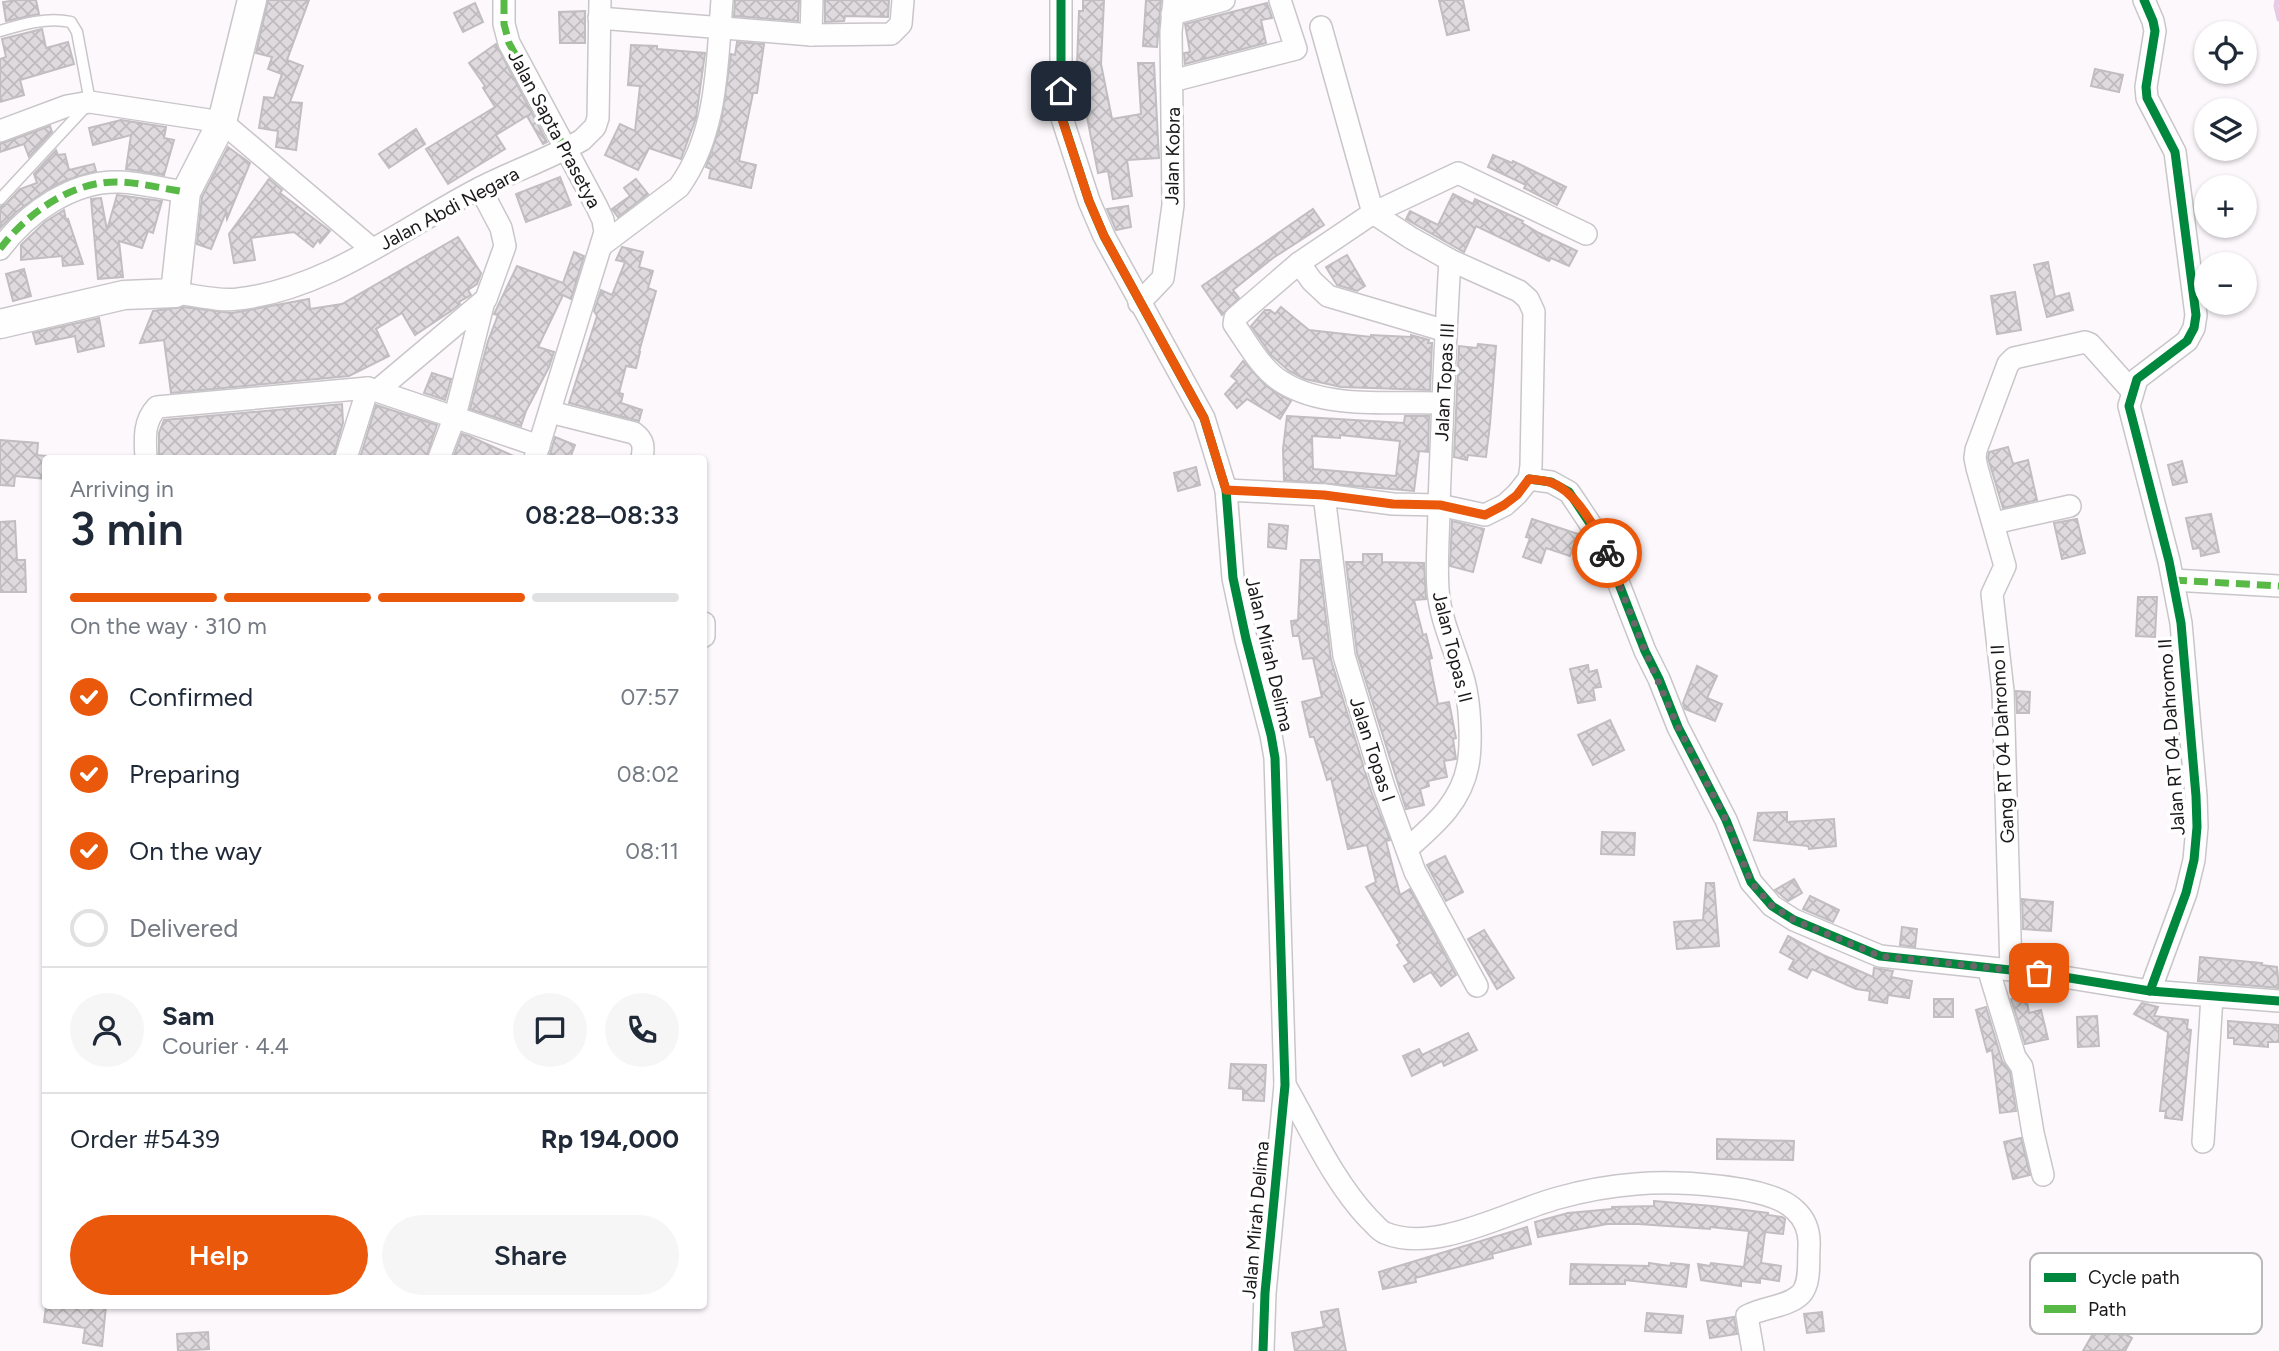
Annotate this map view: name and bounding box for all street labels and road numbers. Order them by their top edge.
street label: Jalan Sapta Prasetya [503,46,606,212]
street label: Jalan Kobra [1160,107,1185,205]
street label: Jalan Abdi Negara [375,162,523,255]
street label: Jalan Topas III [1430,322,1459,442]
street label: Jalan Mirah Delima [1240,574,1299,734]
street label: Jalan Topas II [1428,589,1477,705]
street label: Jalan RT 04 Dahromo II [2153,638,2190,836]
street label: Gang RT 04 Dahromo II [1986,644,2019,844]
street label: Jalan Topas I [1345,694,1400,804]
street label: Jalan Mirah Delima [1237,1140,1274,1300]

